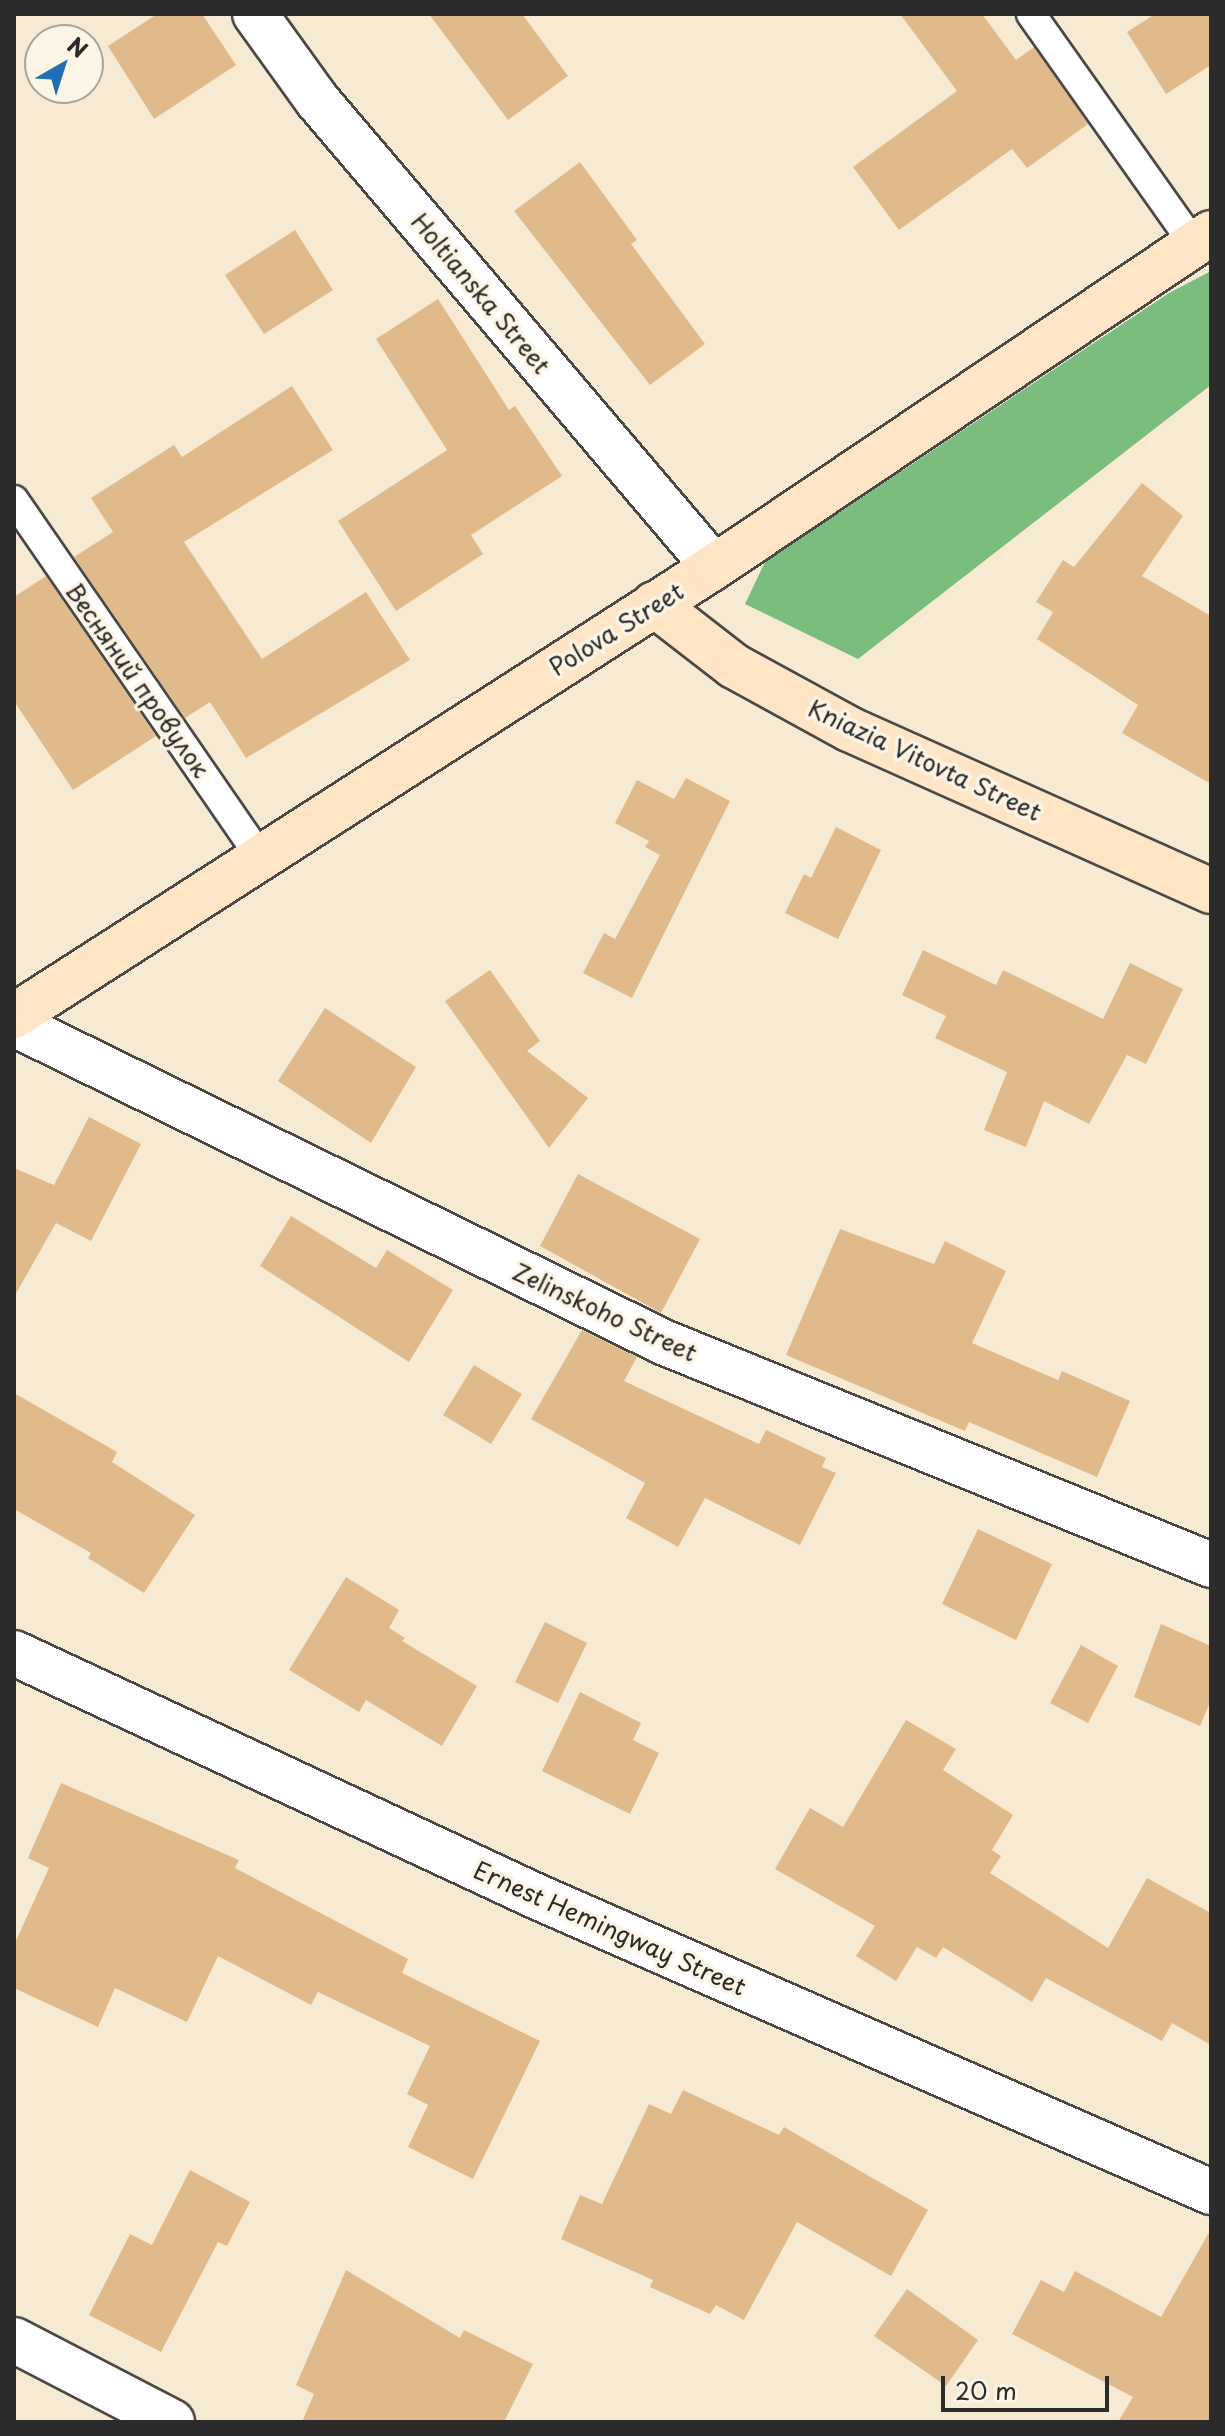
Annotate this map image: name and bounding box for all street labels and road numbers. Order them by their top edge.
street label: Holtianska Street [405,206,557,380]
street label: Polova Street [543,576,689,682]
street label: Весняний провулок [60,577,216,783]
street label: Kniazia Vitovta Street [804,693,1046,827]
street label: Zelinskoho Street [508,1257,702,1367]
street label: Ernest Hemingway Street [470,1855,750,2001]

